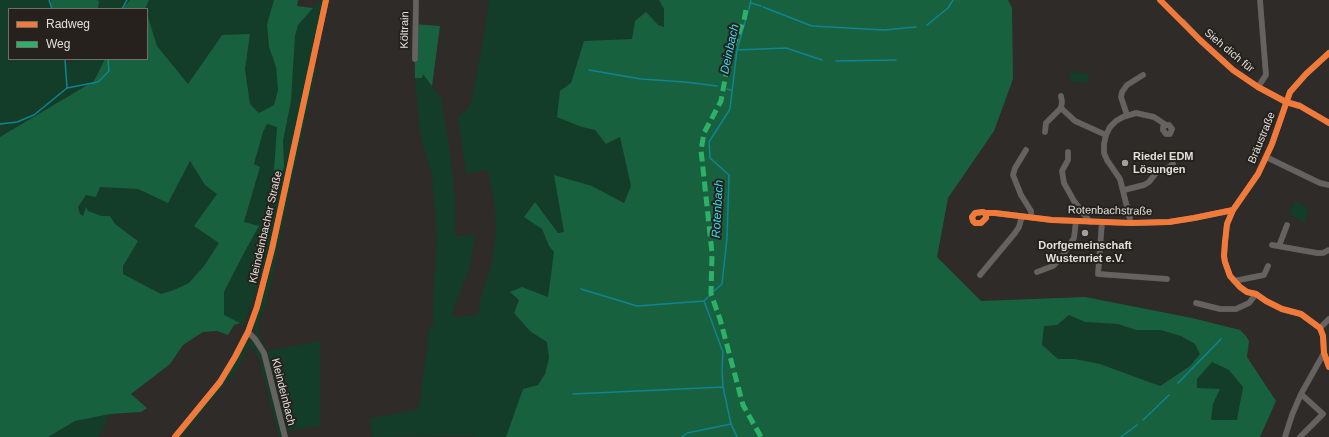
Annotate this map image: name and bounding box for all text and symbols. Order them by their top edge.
legend [8,8,148,60]
street label: Költrain [398,11,412,49]
text: Radweg [46,17,90,31]
water label: Deinbach [718,23,742,75]
street label: Sieh dich für [1201,26,1257,76]
text: Weg [46,37,70,51]
street label: Bräustraße [1246,110,1278,166]
place label: Riedel EDM Lösungen [1133,150,1194,176]
marker: Riedel EDM Lösungen [1120,158,1130,168]
street label: Kleindeinbacher Straße [247,170,285,284]
water label: Rotenbach [709,180,727,238]
street label: Rotenbachstraße [1068,204,1152,218]
marker: Dorfgemeinschaft Wustenriet e.V. [1080,228,1090,238]
place label: Dorfgemeinschaft Wustenriet e.V. [1038,239,1132,265]
street label: Kleindeinbach [268,357,298,427]

